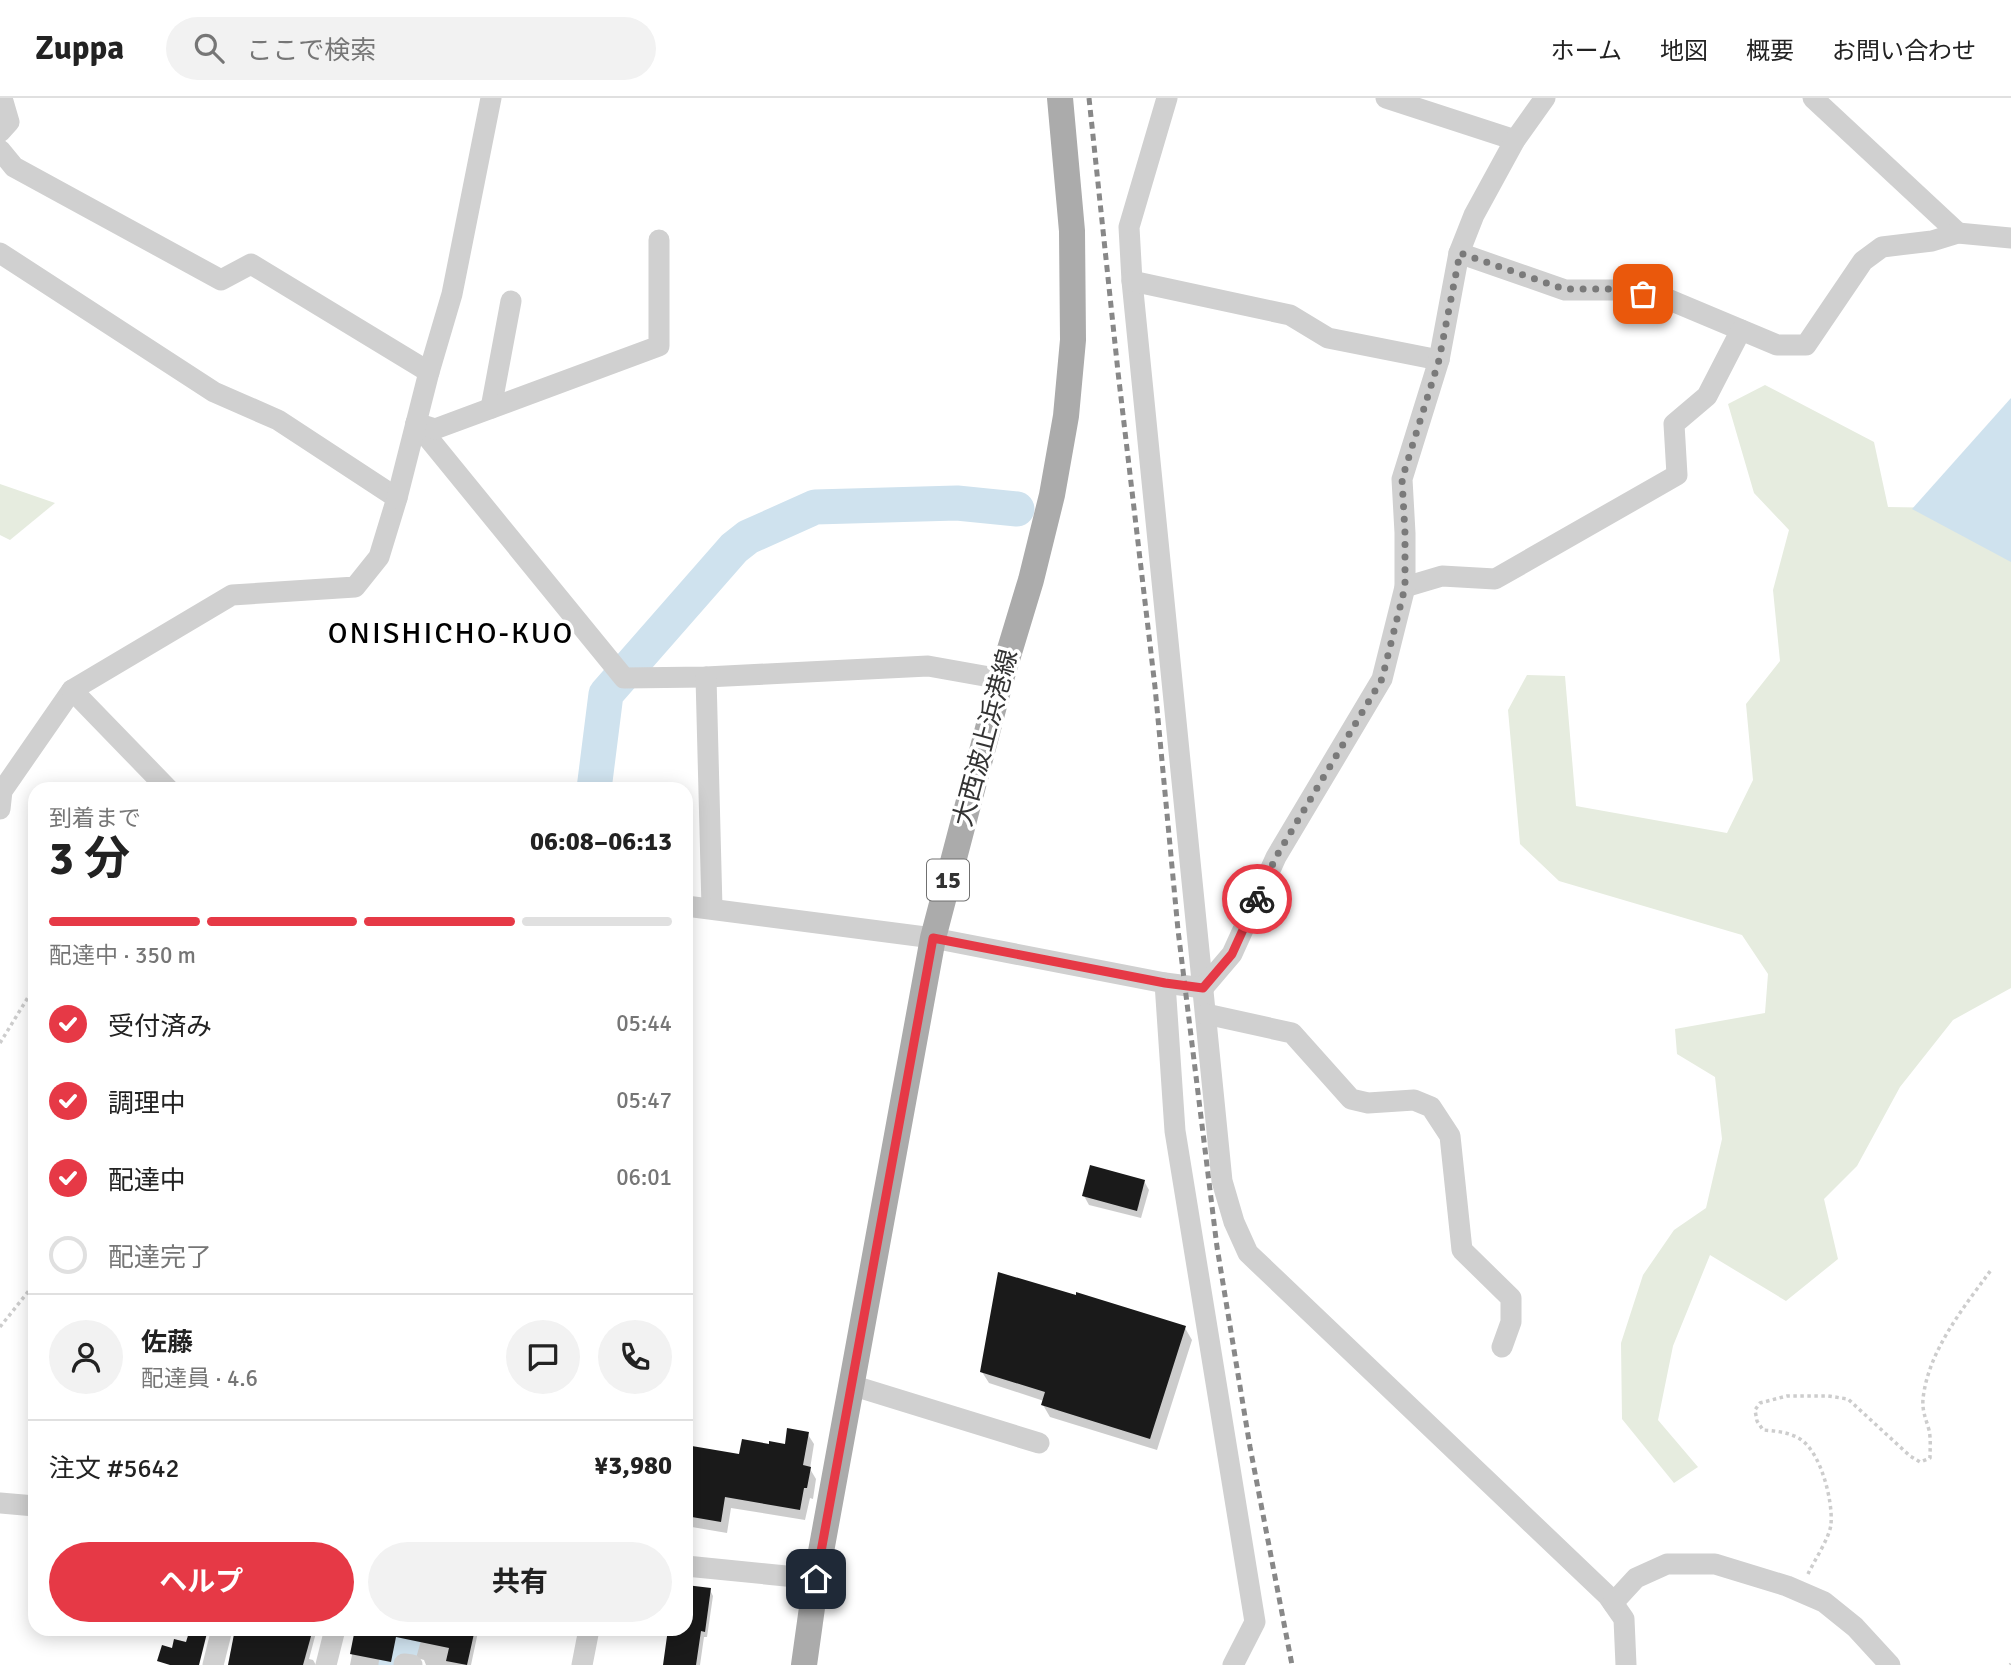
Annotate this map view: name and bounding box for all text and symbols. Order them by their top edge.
search box [166,17,656,80]
text: Zuppa [35,28,124,69]
icon: search [190,29,228,67]
text: ここで検索 [246,35,376,67]
text: ホーム [1551,36,1622,66]
text: 地図 [1660,36,1708,66]
text: 概要 [1746,36,1794,66]
text: お問い合わせ [1832,36,1976,66]
pin [1613,264,1673,324]
icon: bag [1624,275,1662,313]
district label: ONISHICHO-KUO [328,615,574,652]
street label: 大西波止浜港線 [947,646,1025,830]
text: 到着まで [49,804,141,833]
text: 06:08–06:13 [530,826,672,858]
text: 3 分 [49,831,130,887]
road number: 15 [927,860,969,900]
courier [1222,864,1292,934]
icon: bike [1238,880,1276,918]
text: 配達中 · 350 m [49,941,196,970]
icon: check [49,1005,87,1043]
text: 05:44 [616,1009,672,1038]
text: 受付済み [108,1011,212,1043]
icon: check [49,1082,87,1120]
text: 05:47 [616,1086,672,1115]
text: 調理中 [108,1088,186,1120]
icon: check [49,1159,87,1197]
text: 06:01 [616,1163,672,1192]
text: 配達中 [108,1165,186,1197]
text: 配達完了 [108,1242,212,1274]
button: person [49,1320,123,1394]
button: chat [506,1320,580,1394]
button: phone [598,1320,672,1394]
text: 佐藤 [141,1327,193,1359]
text: 配達員 · 4.6 [141,1364,258,1393]
text: ¥3,980 [594,1450,672,1482]
text: 注文 #5642 [49,1453,180,1485]
button: ヘルプ [49,1542,354,1622]
button: 共有 [368,1542,672,1622]
pin [786,1549,846,1609]
icon: home [797,1560,835,1598]

